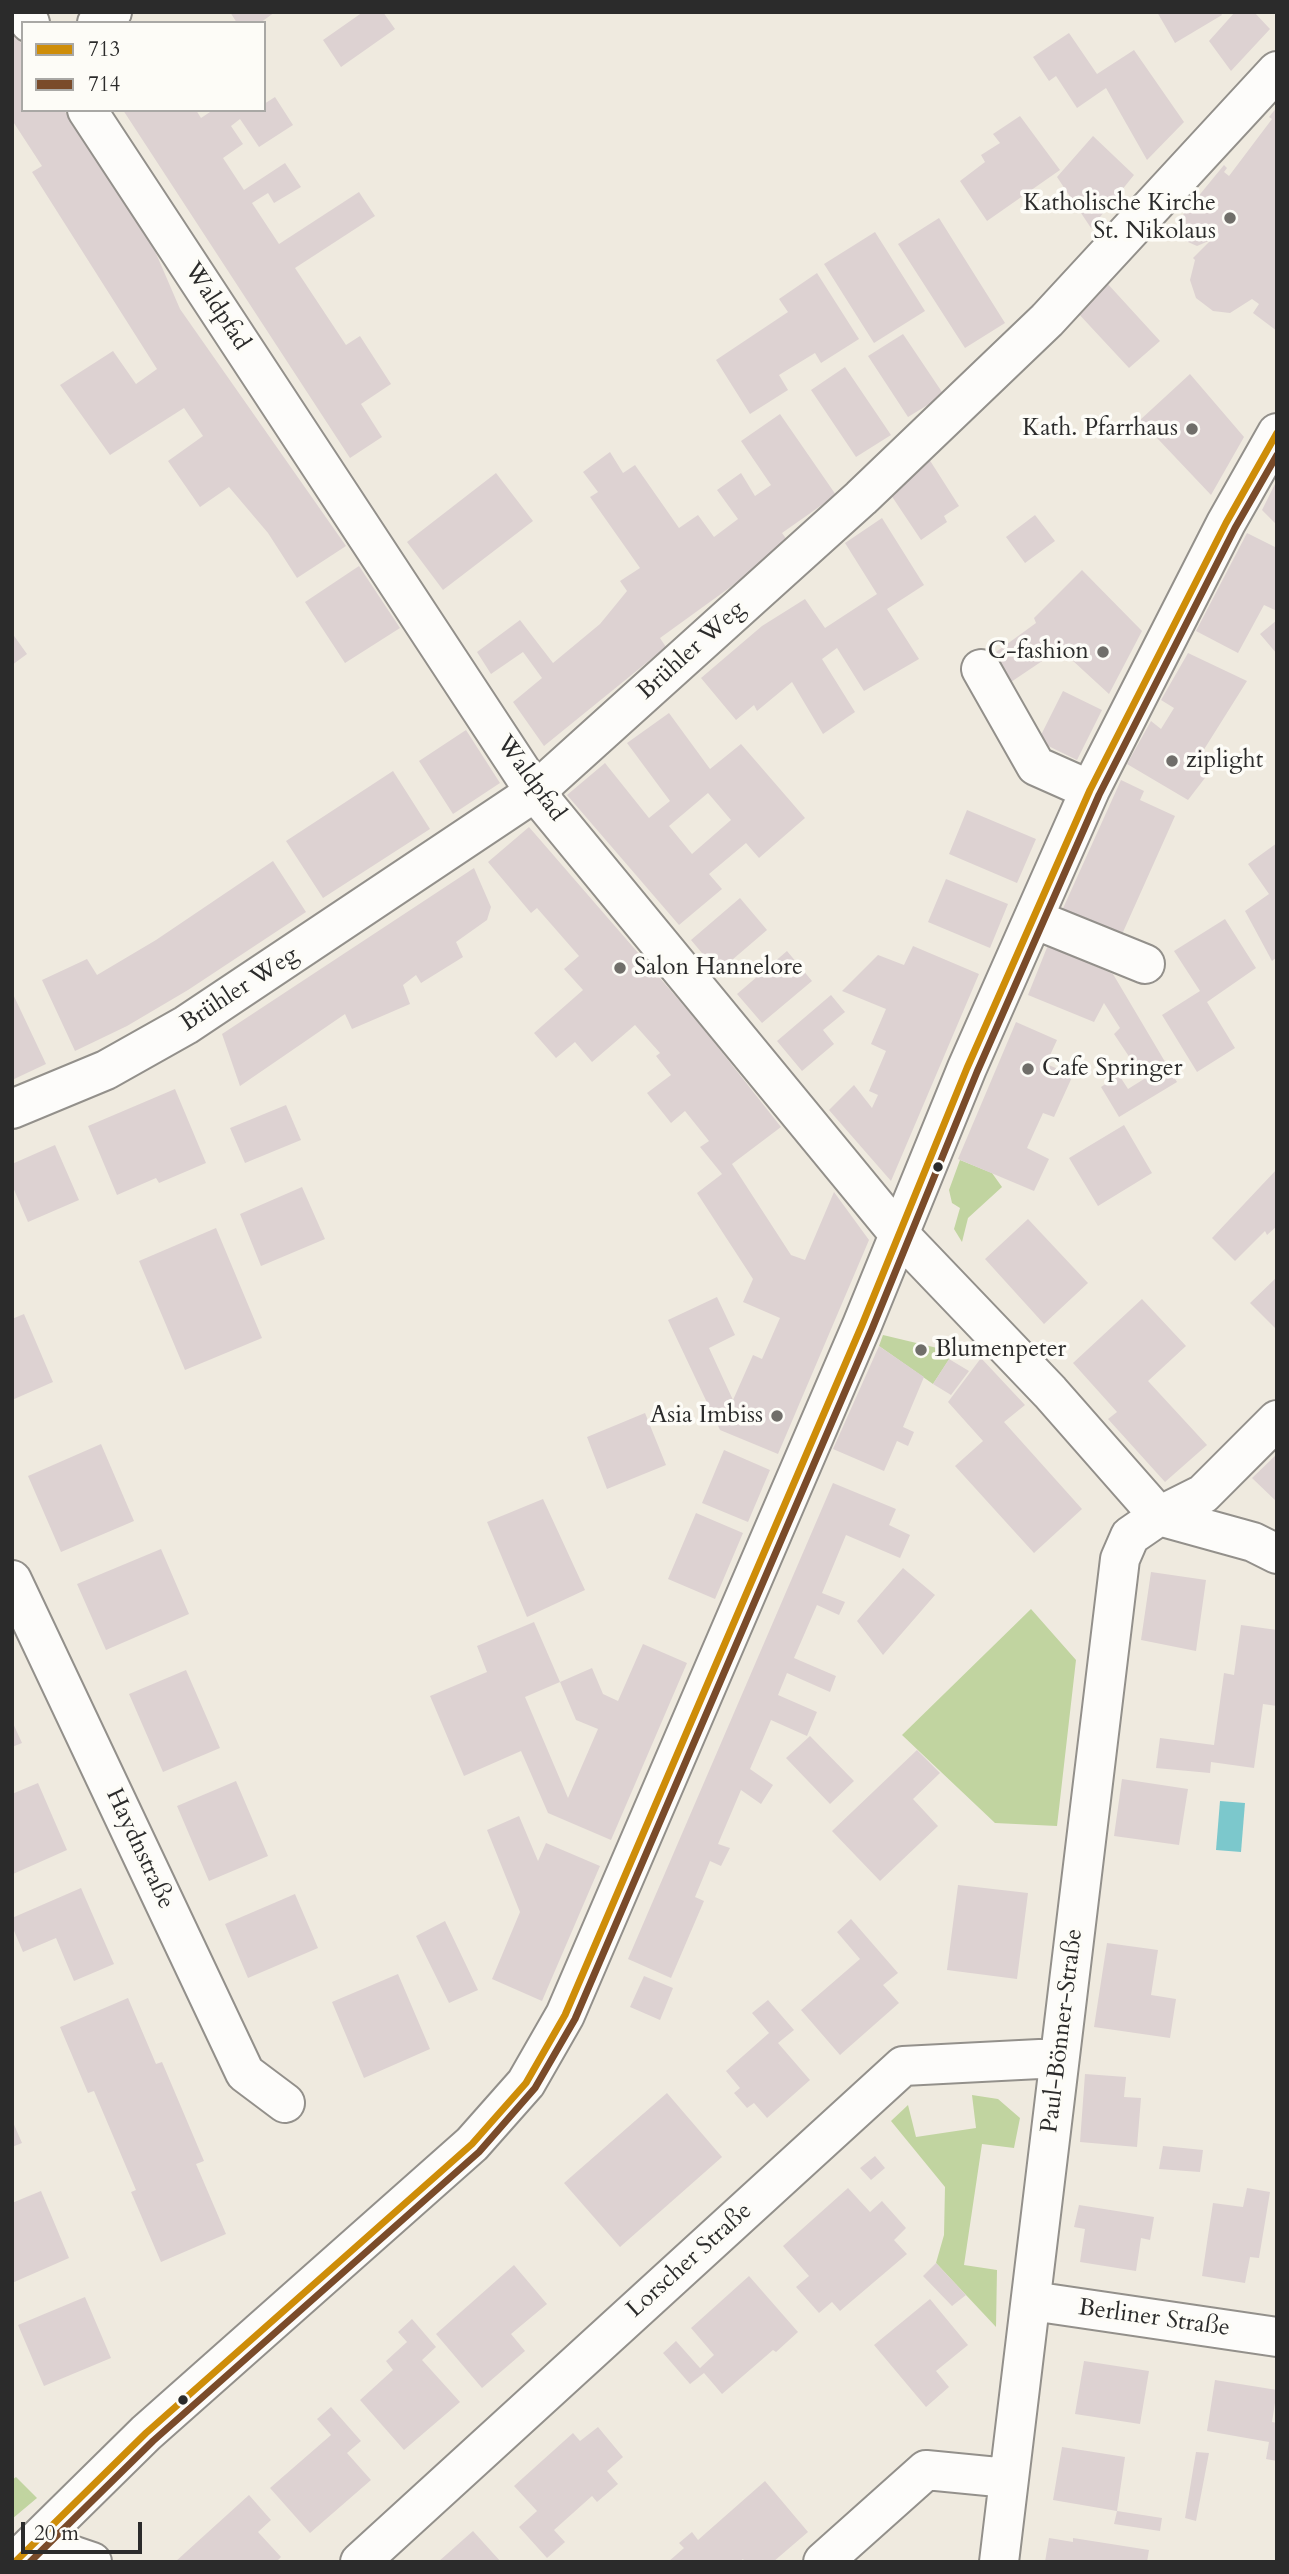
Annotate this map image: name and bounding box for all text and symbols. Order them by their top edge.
legend [21,21,266,112]
text: 713 [88,35,120,64]
text: 714 [88,70,120,99]
place label: Katholische Kirche St. Nikolaus [1023,190,1216,246]
marker: Katholische Kirche St. Nikolaus [1222,210,1238,226]
street label: Waldpfad [177,258,255,356]
place label: Kath. Pfarrhaus [1022,415,1178,443]
marker: Kath. Pfarrhaus [1184,421,1200,437]
street label: Brühler Weg [632,595,752,707]
place label: C-fashion [988,638,1089,666]
marker: C-fashion [1095,644,1111,660]
street label: Waldpfad [489,730,571,828]
place label: ziplight [1186,747,1263,775]
marker: ziplight [1164,753,1180,769]
street label: Brühler Weg [176,941,304,1039]
place label: Salon Hannelore [634,954,803,982]
marker: Salon Hannelore [612,960,628,976]
place label: Cafe Springer [1042,1055,1182,1083]
marker: Cafe Springer [1020,1061,1036,1077]
unlabelled marker [931,1160,945,1174]
place label: Blumenpeter [935,1336,1066,1364]
marker: Blumenpeter [913,1342,929,1358]
place label: Asia Imbiss [650,1402,763,1430]
marker: Asia Imbiss [769,1408,785,1424]
street label: Haydnstraße [99,1784,179,1914]
street label: Paul-Bönner-Straße [1036,1927,1090,2135]
street label: Lorscher Straße [622,2197,758,2325]
street label: Berliner Straße [1076,2294,1232,2344]
unlabelled marker [176,2393,190,2407]
scale bar [24,2508,145,2552]
text: 20 m [34,2519,79,2548]

